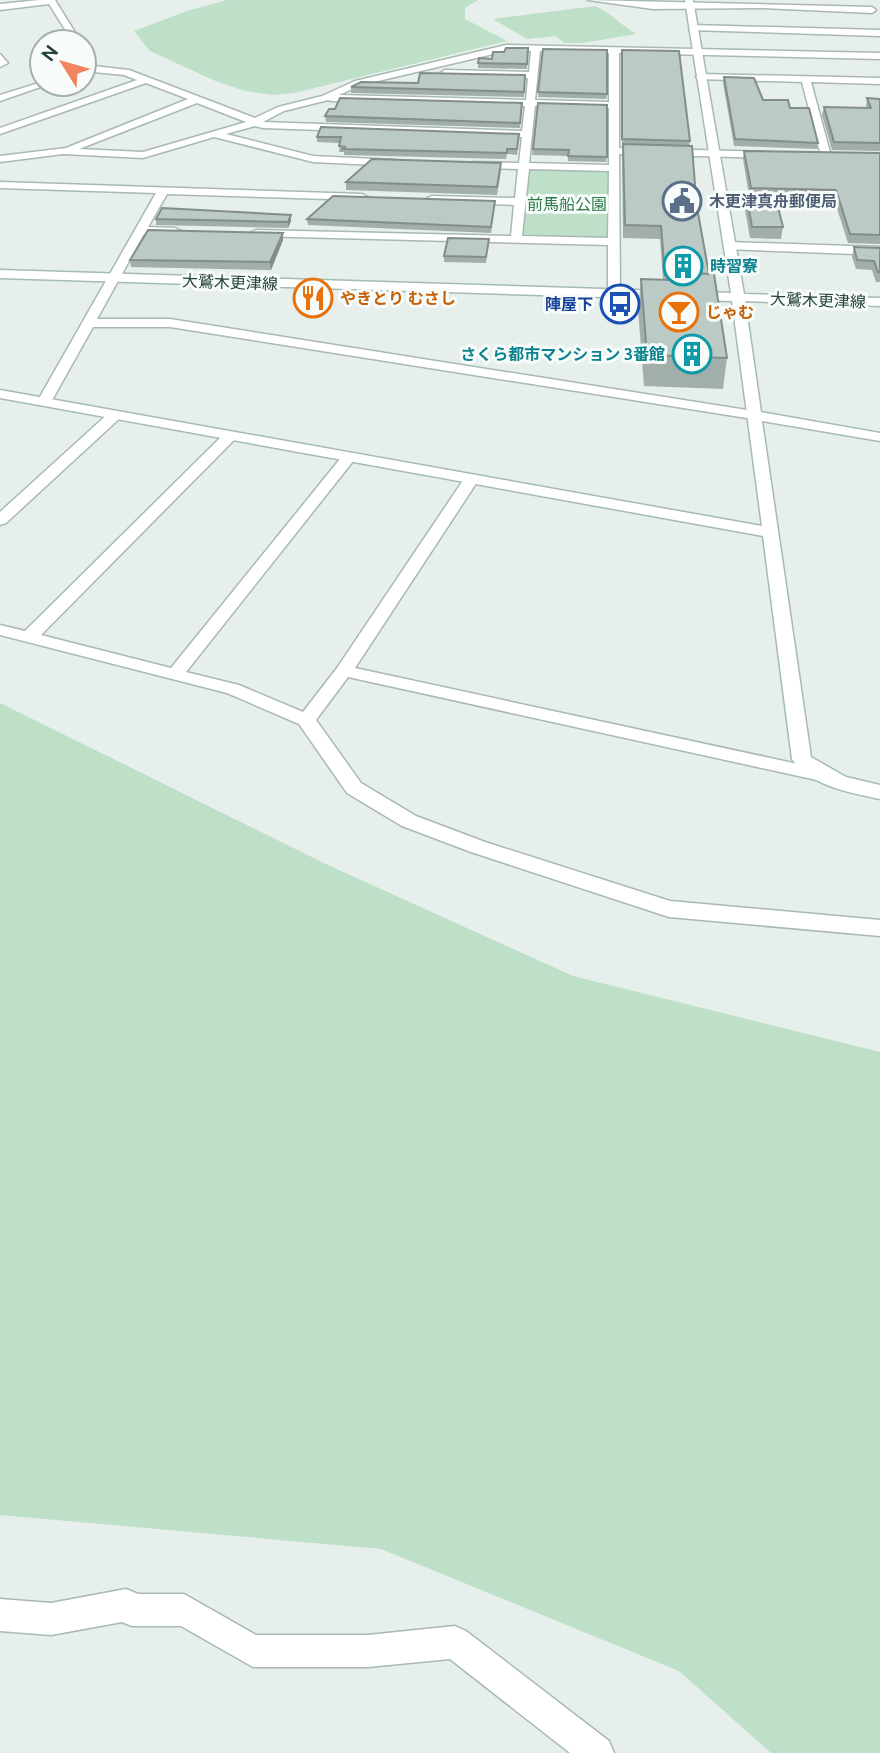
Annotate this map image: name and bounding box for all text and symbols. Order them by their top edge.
north arrow [28,28,98,98]
text: N [36,40,62,65]
public building icon: 木更津真舟郵便局 [661,180,703,222]
place label: 木更津真舟郵便局 [709,192,837,210]
park label: 前馬船公園 [527,195,607,213]
building icon: 時習寮 [662,245,704,287]
place label: 時習寮 [710,257,758,275]
street label: 大鷲木更津線 [182,271,278,293]
restaurant icon: やきとり むさし [292,277,334,319]
bus stop icon: 陣屋下 [599,283,641,325]
place label: やきとり むさし [340,289,456,307]
street label: 大鷲木更津線 [770,289,866,311]
bar icon: じゃむ [658,291,700,333]
place label: 陣屋下 [545,295,593,313]
place label: じゃむ [706,303,754,321]
building icon: さくら都市マンション 3番館 [671,333,713,375]
place label: さくら都市マンション 3番館 [460,345,665,363]

